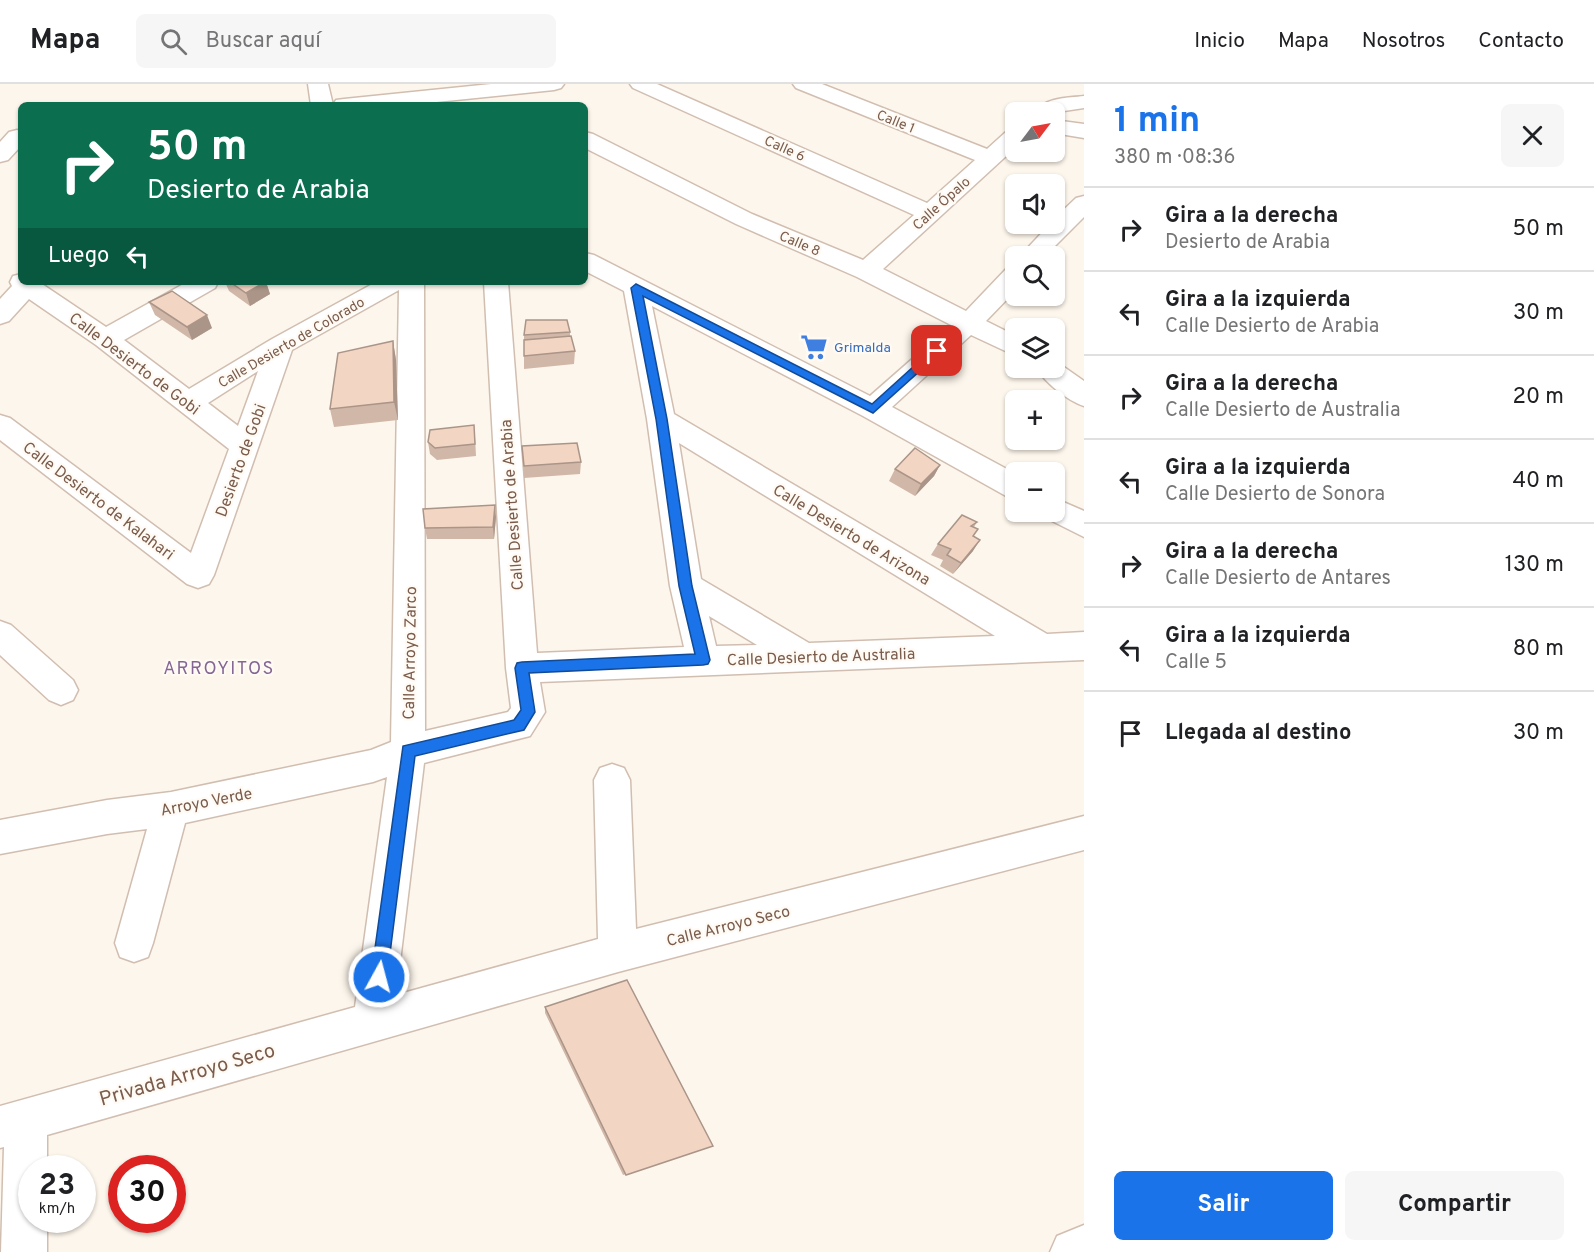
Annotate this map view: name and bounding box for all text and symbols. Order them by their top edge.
search box [136,14,556,68]
text: Mapa [30,23,100,59]
icon: search [157,25,190,58]
text: Buscar aquí [205,28,321,55]
text: Inicio [1194,28,1245,55]
text: Mapa [1278,28,1329,55]
text: Nosotros [1362,28,1445,55]
text: Contacto [1478,28,1564,55]
text: 1 min [1114,99,1200,145]
north arrow [1005,102,1065,162]
map controls [1005,102,1065,522]
button: close [1501,104,1564,167]
street label: Calle 1 [874,107,917,138]
text: 50 m [147,122,248,175]
icon: right [48,126,126,204]
street label: Calle 6 [761,133,807,166]
text: 380 m · 08:36 [1114,145,1235,171]
street label: Calle Ópalo [909,173,975,234]
text: Desierto de Arabia [147,174,370,208]
button: sound [1005,174,1065,234]
text: Gira a la derecha [1165,203,1338,230]
icon: right [1114,213,1147,246]
text: 50 m [1512,216,1564,243]
street label: Calle 8 [776,228,823,261]
text: Desierto de Arabia [1165,230,1330,256]
icon: left [121,240,154,273]
text: Luego [48,243,109,270]
button: search [1005,246,1065,306]
text: Gira a la izquierda [1165,287,1351,314]
street label: Calle Desierto de Colorado [215,294,368,392]
icon: left [1114,297,1147,330]
text: 30 m [1513,300,1564,327]
street label: Calle Desierto de Gobi [65,309,203,420]
text: Calle Desierto de Arabia [1165,314,1379,340]
button: layers [1005,318,1065,378]
pin [911,325,962,376]
supermarket icon: Grimalda [799,332,829,362]
icon: arrive [920,334,953,367]
place label: Grimalda [834,340,891,357]
text: Gira a la derecha [1165,371,1338,398]
icon: right [1114,381,1147,414]
text: 20 m [1513,384,1564,411]
button: + [1005,390,1065,450]
text: Calle Desierto de Australia [1165,398,1400,424]
street label: Desierto de Gobi [212,401,272,520]
street label: Calle Desierto de Arabia [497,419,529,591]
street label: Calle Desierto de Kalahari [18,438,178,565]
text: Gira a la izquierda [1165,455,1351,482]
button: − [1005,462,1065,522]
icon: left [1114,465,1147,498]
text: 40 m [1512,468,1564,495]
street label: Calle Desierto de Arizona [769,481,933,591]
text: Calle Desierto de Sonora [1165,482,1385,508]
text: Gira a la derecha [1165,539,1338,566]
icon: right [1114,549,1147,582]
text: 130 m [1505,552,1564,579]
text: Calle Desierto de Antares [1165,566,1391,592]
street label: Calle Arroyo Zarco [400,586,422,720]
text: Gira a la izquierda [1165,623,1351,650]
icon: left [1114,633,1147,666]
text: 80 m [1513,636,1564,663]
street label: Calle Desierto de Australia [727,645,916,671]
text: Calle 5 [1165,650,1227,676]
district label: ARROYITOS [163,658,275,681]
icon: arrive [1114,717,1147,750]
text: Llegada al destino [1165,720,1351,747]
text: 30 m [1513,720,1564,747]
street label: Arroyo Verde [159,784,254,822]
street label: Calle Arroyo Seco [665,902,793,952]
position arrow [347,945,411,1009]
street label: Privada Arroyo Seco [97,1038,278,1113]
speed limit sign: 30 [108,1155,186,1233]
text: 23 [39,1168,75,1205]
button: Salir [1114,1171,1333,1240]
button: Compartir [1345,1171,1564,1240]
text: km/h [39,1200,75,1219]

